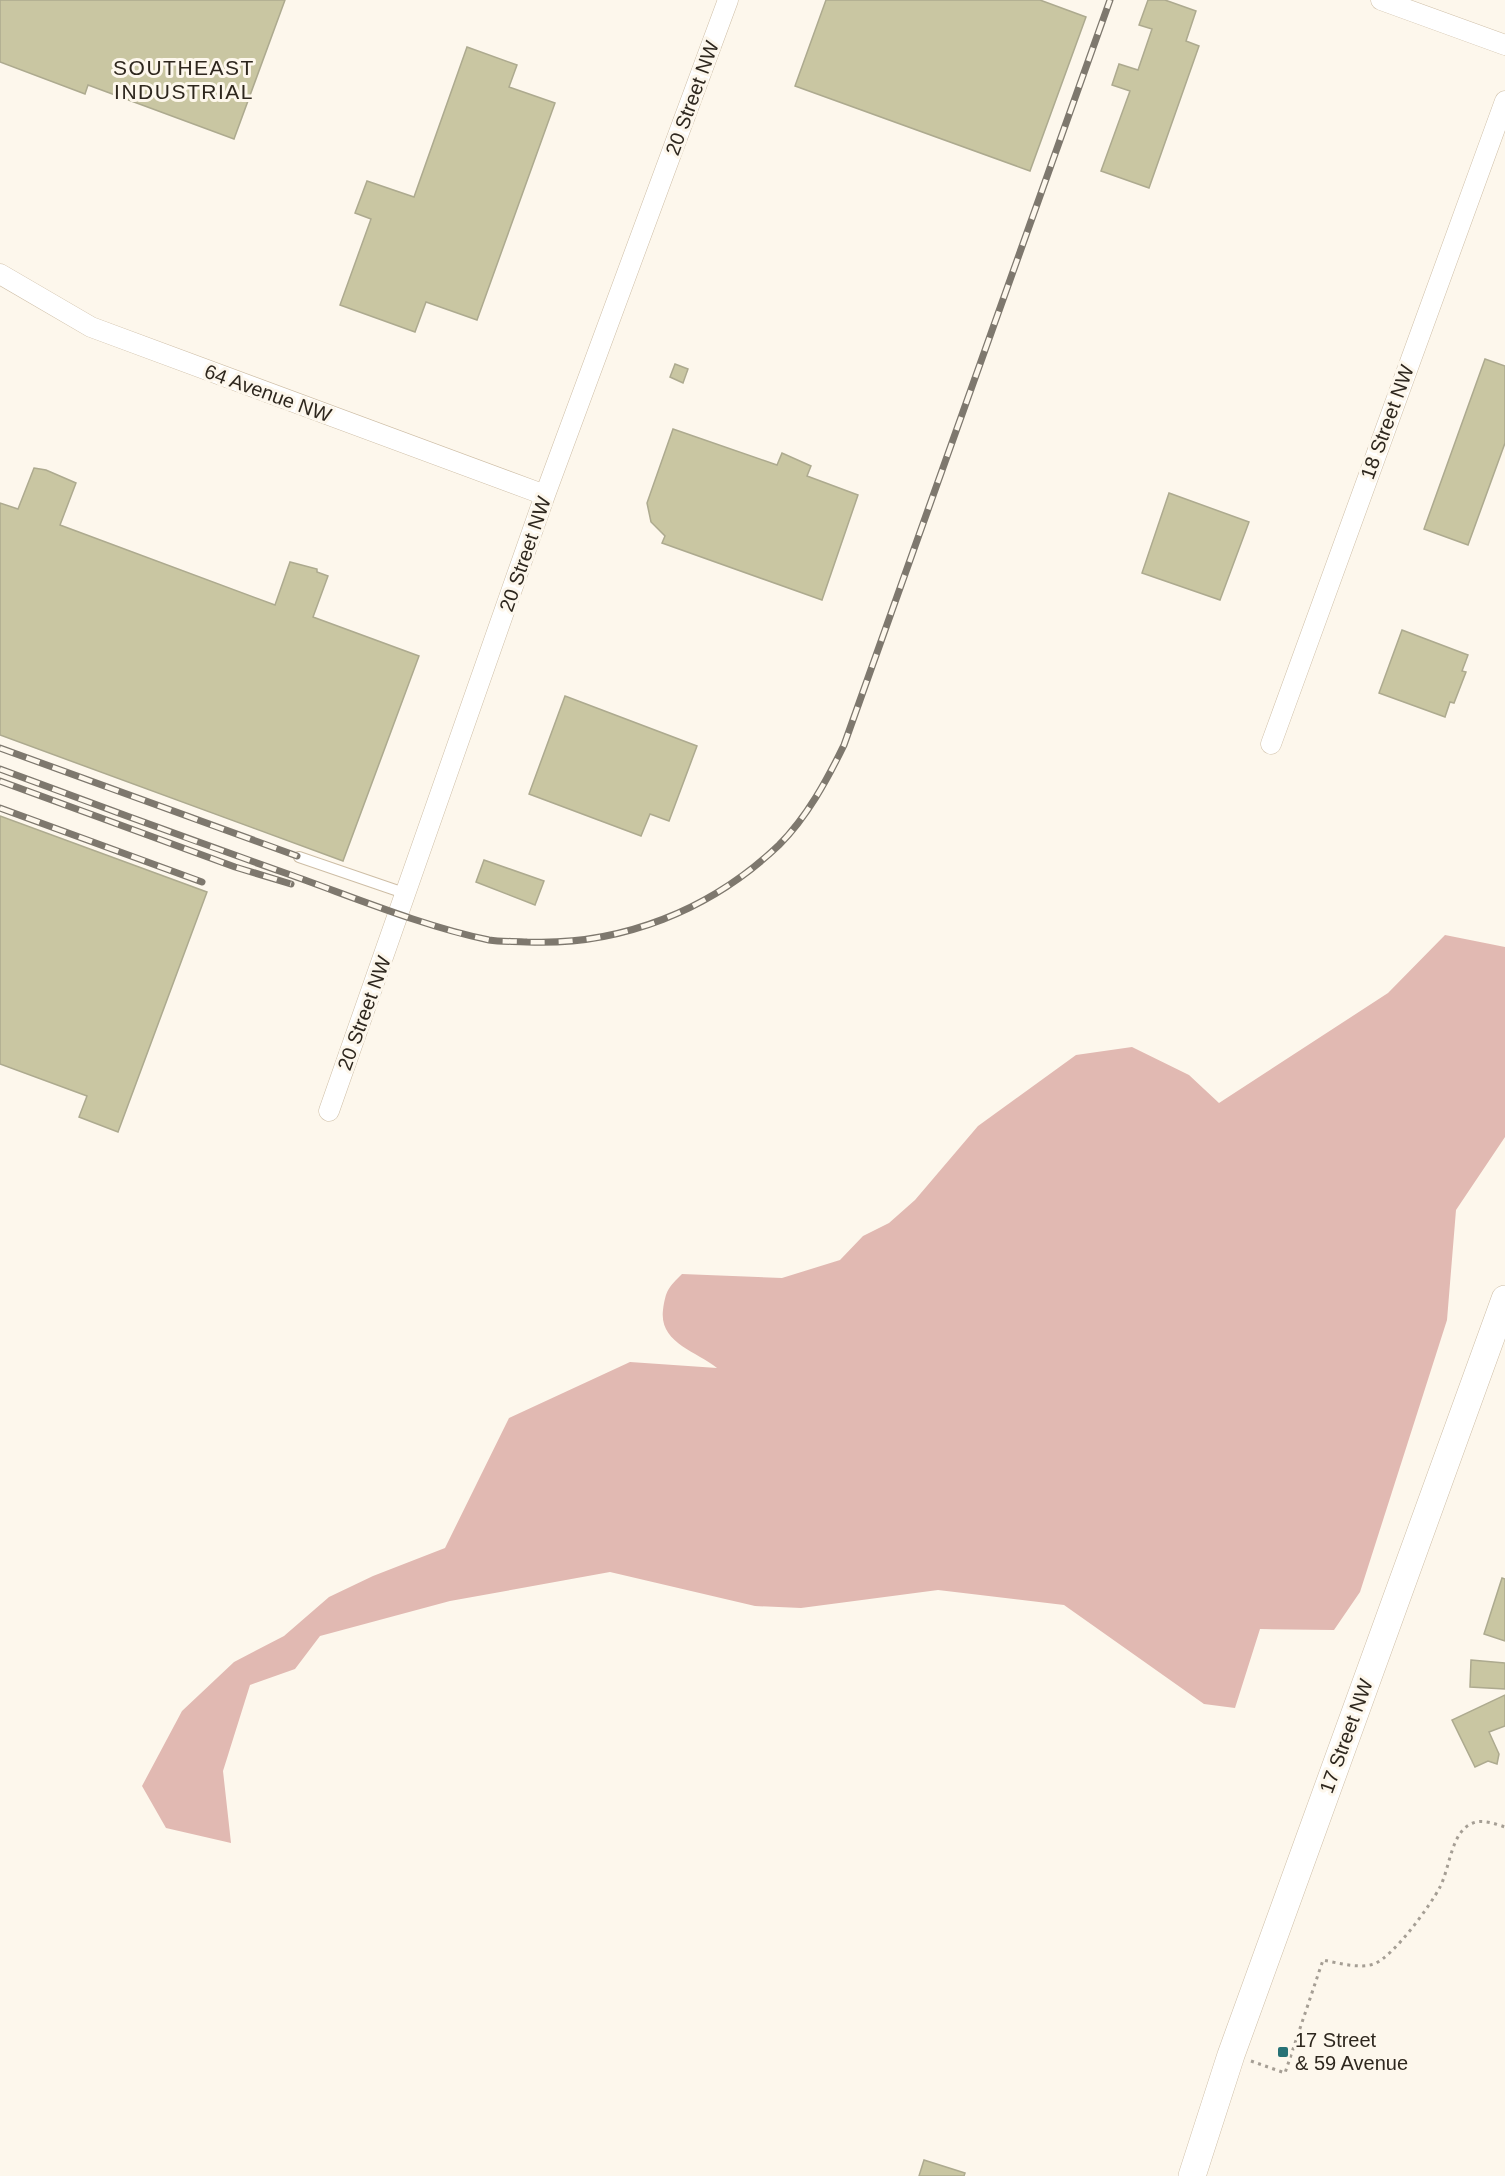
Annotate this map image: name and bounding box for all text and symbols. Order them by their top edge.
street label: 20 Street NW [661,38,723,158]
district label: SOUTHEAST INDUSTRIAL [113,56,255,103]
street label: 64 Avenue NW [202,360,334,426]
street label: 18 Street NW [1356,362,1418,482]
street label: 20 Street NW [495,494,555,614]
street label: 20 Street NW [333,953,395,1073]
street label: 17 Street NW [1315,1676,1377,1796]
place label: 17 Street & 59 Avenue [1295,2029,1408,2074]
marker: 17 Street & 59 Avenue [1276,2045,1290,2059]

